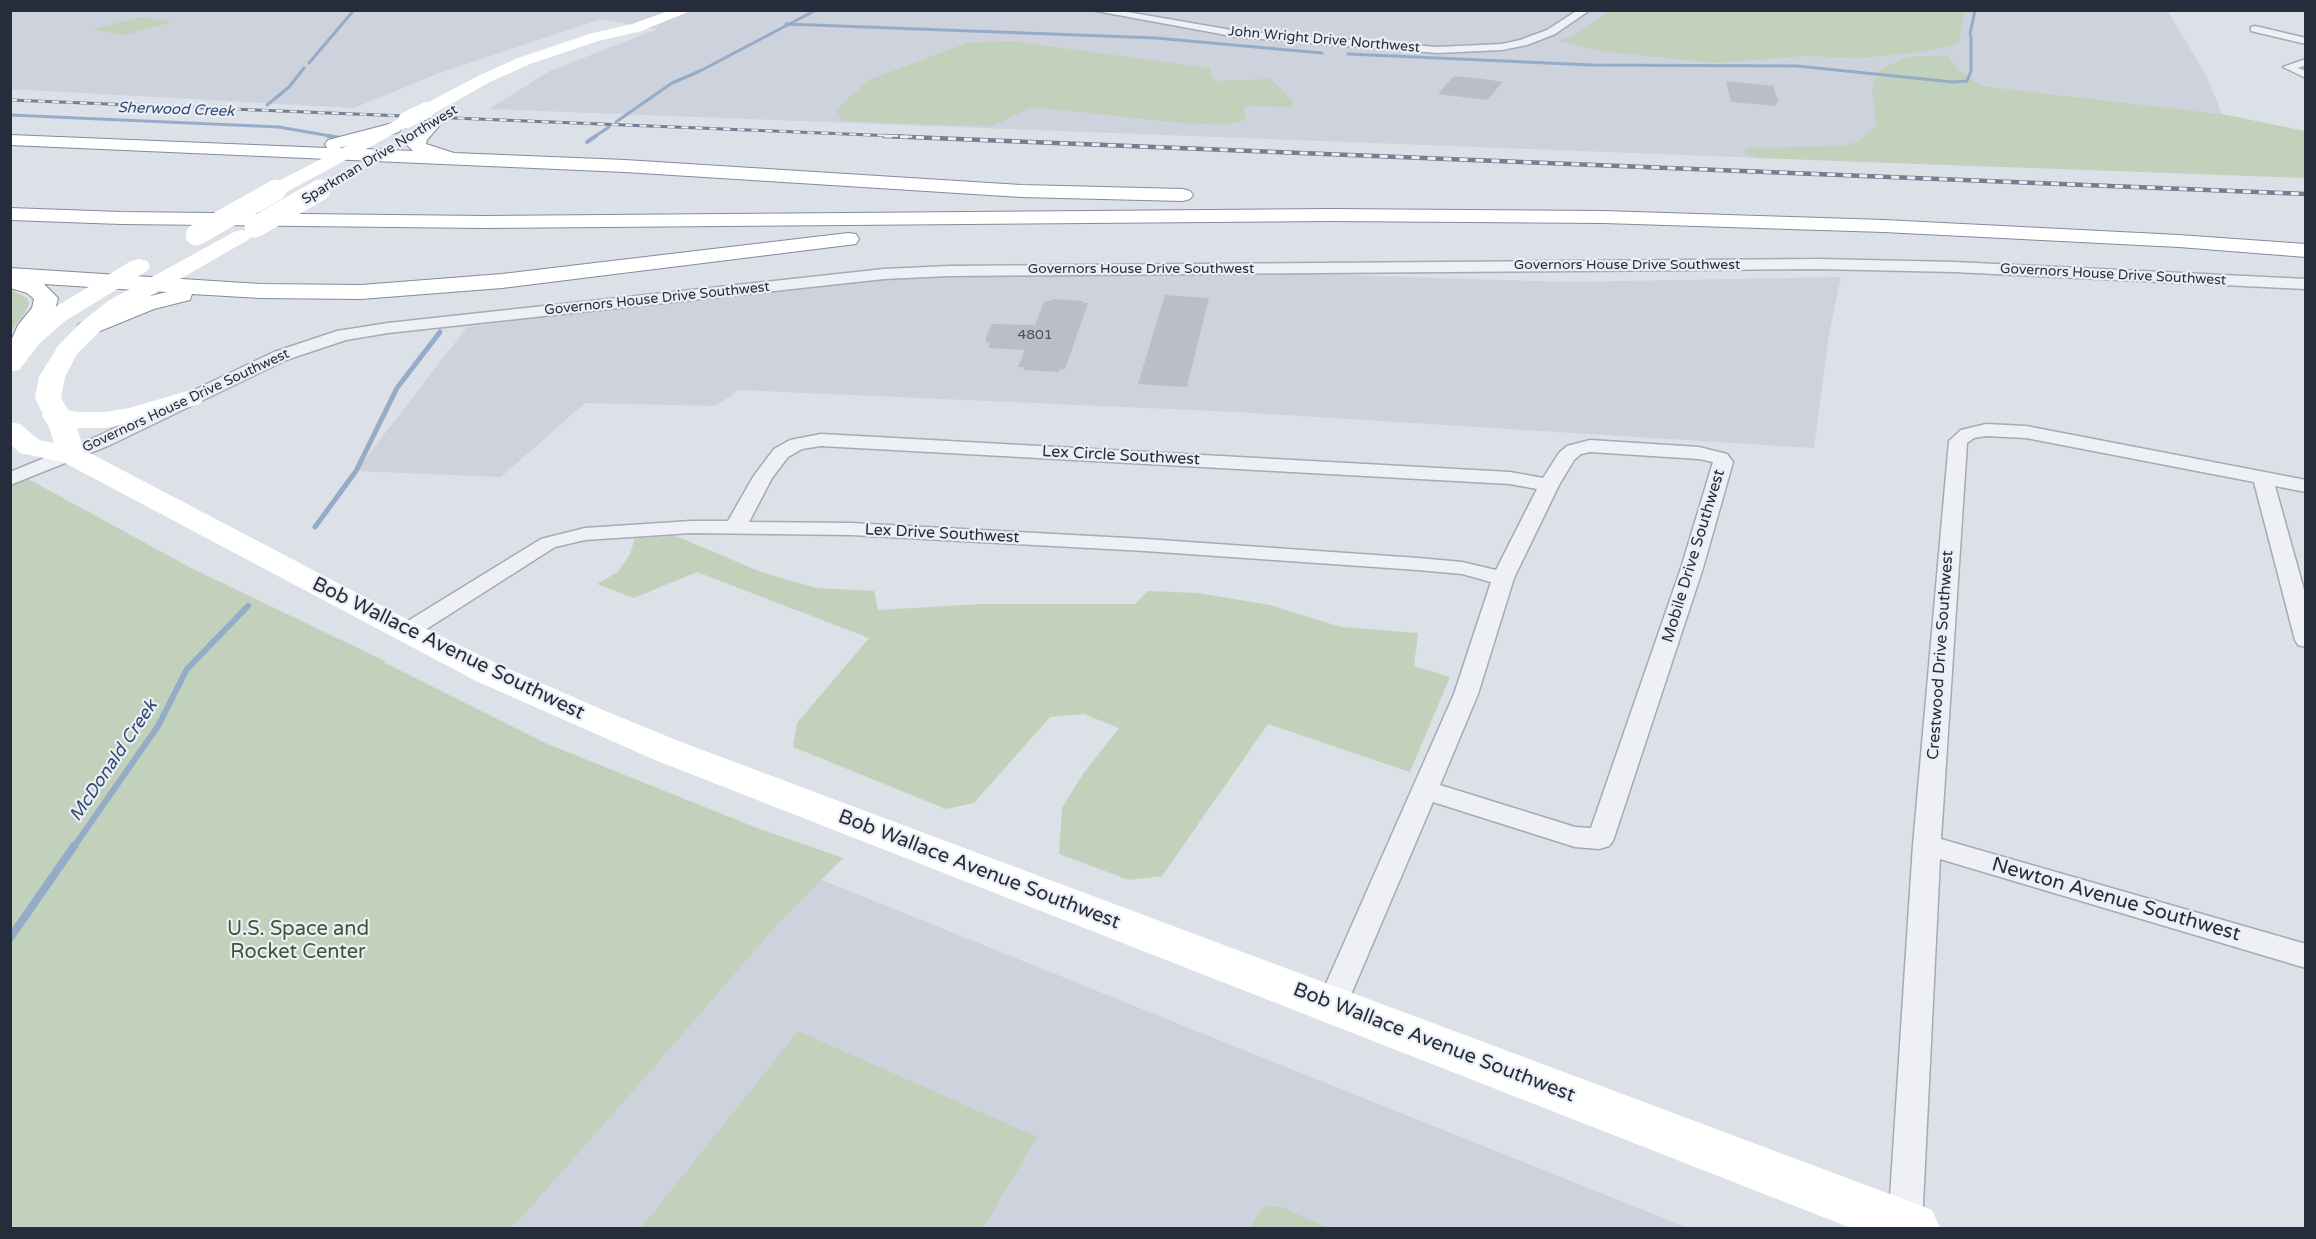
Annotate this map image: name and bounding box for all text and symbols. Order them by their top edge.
street label: John Wright Drive Northwest [1227,23,1421,57]
water label: Sherwood Creek [117,99,235,121]
street label: Sparkman Drive Northwest [299,102,461,208]
street label: Governors House Drive Southwest [1514,257,1740,273]
street label: Governors House Drive Southwest [1028,261,1254,277]
street label: Governors House Drive Southwest [1999,261,2227,289]
street label: Governors House Drive Southwest [543,279,771,319]
house number: 4801 [1017,327,1053,343]
street label: Governors House Drive Southwest [80,346,292,456]
street label: Lex Circle Southwest [1042,442,1200,470]
street label: Mobile Drive Southwest [1658,467,1730,645]
street label: Lex Drive Southwest [864,520,1020,548]
street label: Crestwood Drive Southwest [1924,550,1958,760]
street label: Bob Wallace Avenue Southwest [308,572,588,726]
water label: McDonald Creek [65,696,163,826]
street label: Bob Wallace Avenue Southwest [835,805,1123,935]
street label: Newton Avenue Southwest [1989,853,2243,947]
park label: U.S. Space and Rocket Center [227,918,369,965]
street label: Bob Wallace Avenue Southwest [1290,978,1578,1108]

